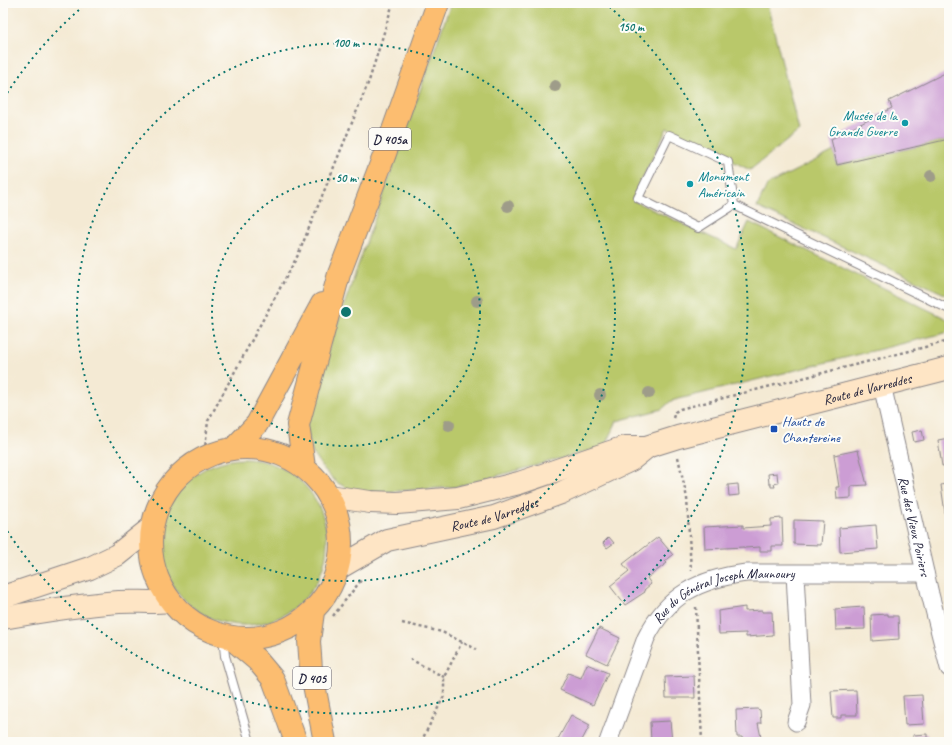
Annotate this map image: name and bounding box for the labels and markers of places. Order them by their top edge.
place label: Musée de la Grande Guerre [828,107,898,140]
marker: Musée de la Grande Guerre [900,118,910,128]
place label: Monument Américain [698,168,750,201]
marker: Monument Américain [685,179,695,189]
centre of rings [339,305,353,319]
place label: Hauts de Chantereine [782,413,841,446]
marker: Hauts de Chantereine [769,424,779,434]

